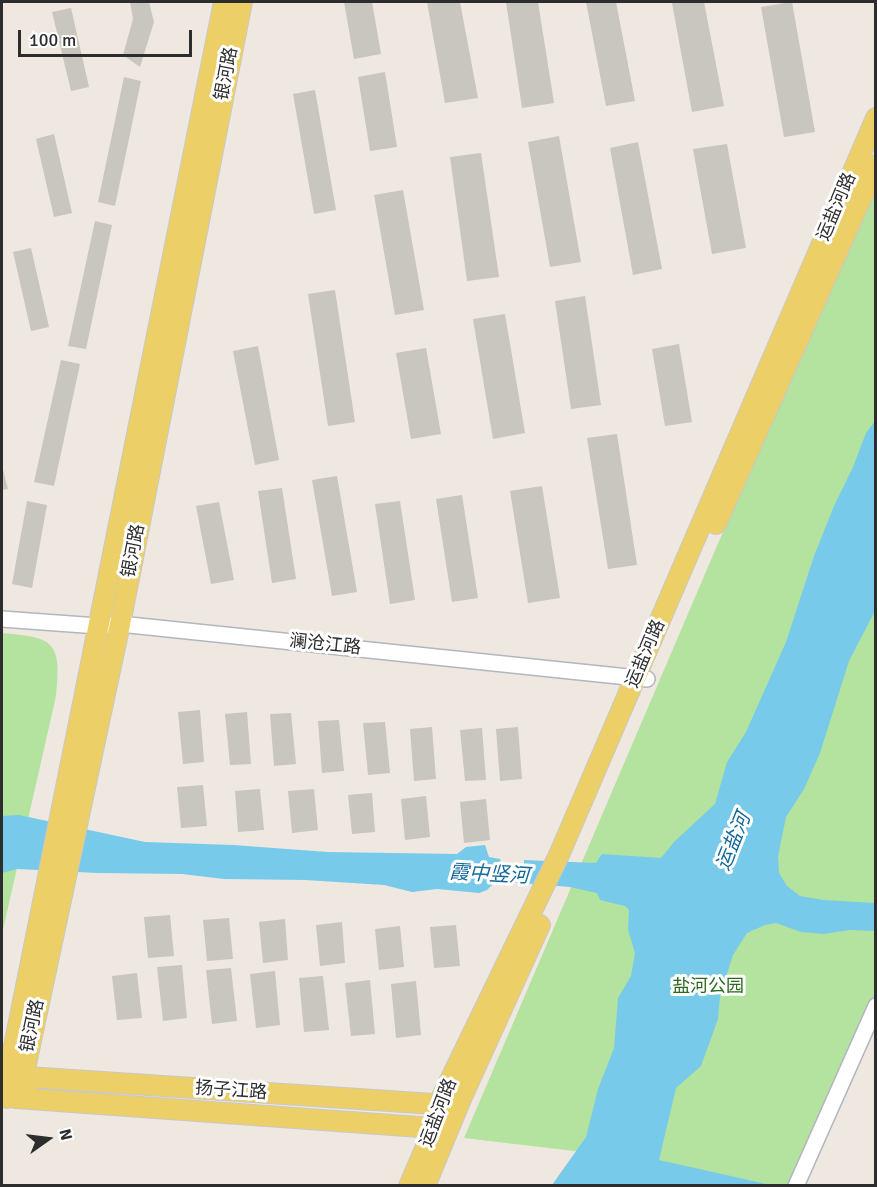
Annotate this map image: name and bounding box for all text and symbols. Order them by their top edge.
scale bar [21,18,195,56]
text: 100 m [29,29,76,51]
street label: 银河路 [211,45,243,103]
street label: 运盐河路 [813,170,861,244]
street label: 银河路 [118,522,150,580]
street label: 运盐河路 [622,617,670,691]
street label: 澜沧江路 [288,630,362,660]
water label: 运盐河 [712,810,756,874]
water label: 霞中竖河 [448,861,530,889]
park label: 盐河公园 [672,976,744,998]
street label: 银河路 [17,997,49,1055]
street label: 运盐河路 [416,1076,462,1150]
street label: 扬子江路 [194,1078,268,1104]
north arrow [18,1109,78,1169]
text: N [54,1127,77,1142]

